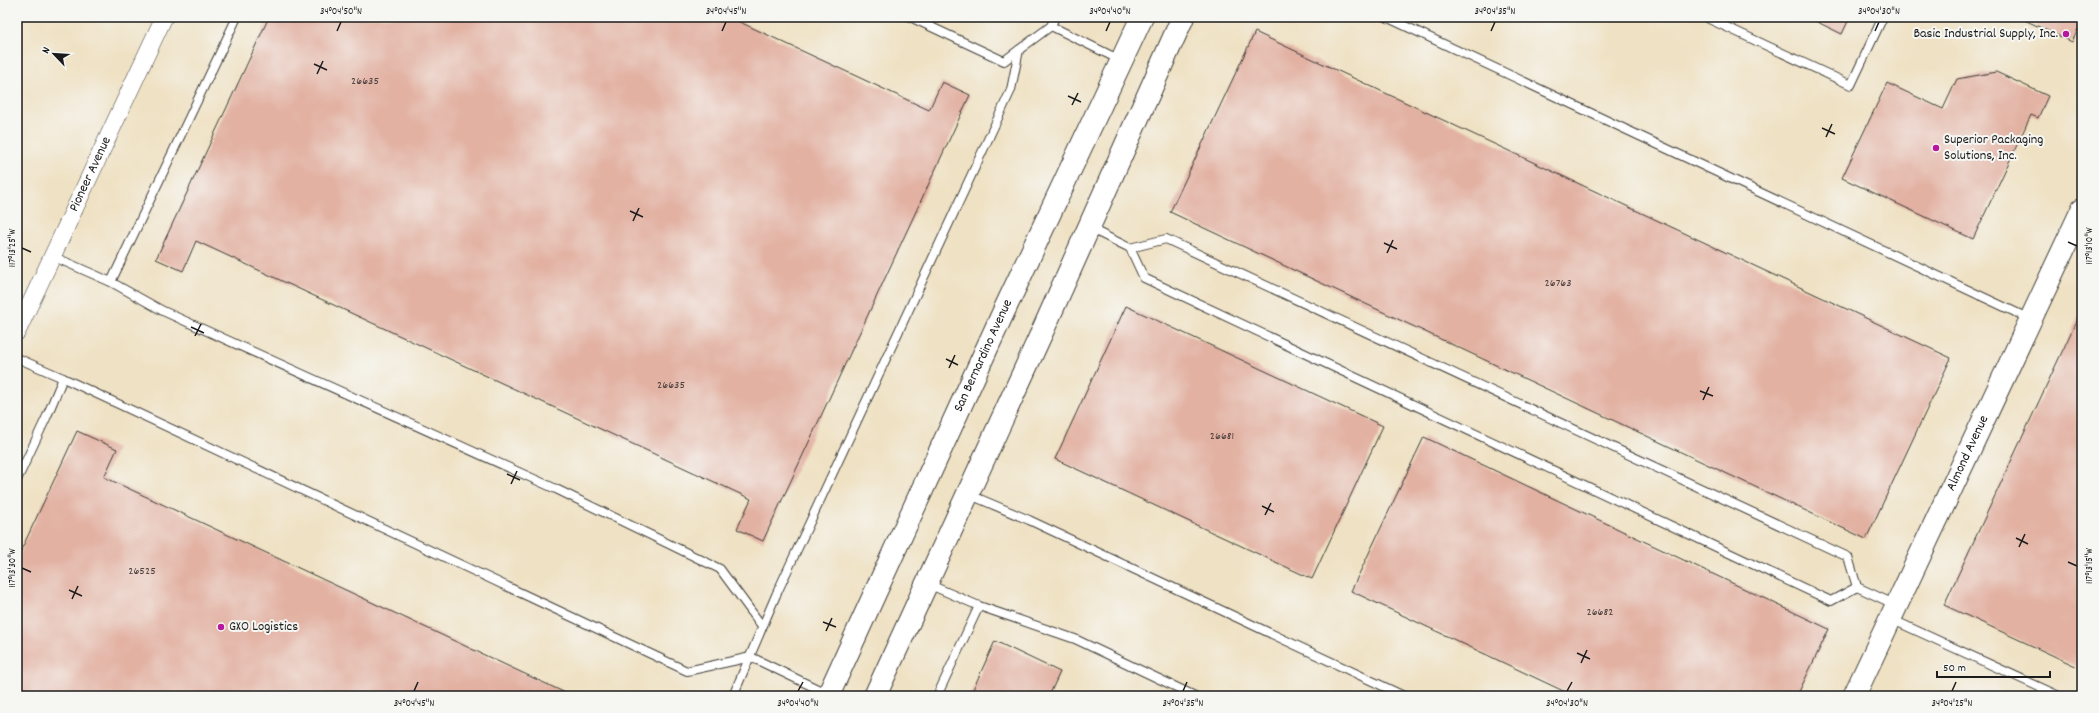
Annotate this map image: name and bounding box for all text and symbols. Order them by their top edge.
text: 34°04'50"N [320,5,362,19]
text: 34°04'45"N [706,5,746,19]
text: 34°04'40"N [1089,5,1131,19]
text: 34°04'35"N [1475,5,1516,19]
text: 34°04'30"N [1858,5,1900,19]
place label: Basic Industrial Supply, Inc. [1913,24,2058,44]
marker: Basic Industrial Supply, Inc. [2061,29,2071,39]
north arrow [34,34,74,74]
text: N [38,44,55,56]
house number: 26635 [351,73,379,90]
place label: Superior Packaging Solutions, Inc. [1944,130,2043,166]
street label: Pioneer Avenue [64,134,117,215]
marker: Superior Packaging Solutions, Inc. [1931,143,1941,153]
text: 117°13'10"W [2083,227,2097,264]
text: 117°13'25"W [6,229,20,267]
house number: 26763 [1545,275,1571,292]
street label: San Bernardino Avenue [949,296,1018,416]
house number: 26635 [657,377,685,394]
street label: Almond Avenue [1941,412,1994,495]
house number: 26681 [1210,428,1234,445]
text: 117°13'30"W [6,548,20,588]
text: 117°13'15"W [2083,548,2097,584]
house number: 26525 [128,563,156,580]
house number: 26682 [1586,604,1614,621]
place label: GXO Logistics [229,617,298,637]
marker: GXO Logistics [216,622,226,632]
scale bar [1937,653,2050,679]
text: 50 m [1943,660,1966,677]
text: 34°04'45"N [394,697,434,711]
text: 34°04'40"N [777,697,819,711]
text: 34°04'35"N [1163,697,1204,711]
text: 34°04'30"N [1546,697,1588,711]
text: 34°04'25"N [1932,697,1972,711]

